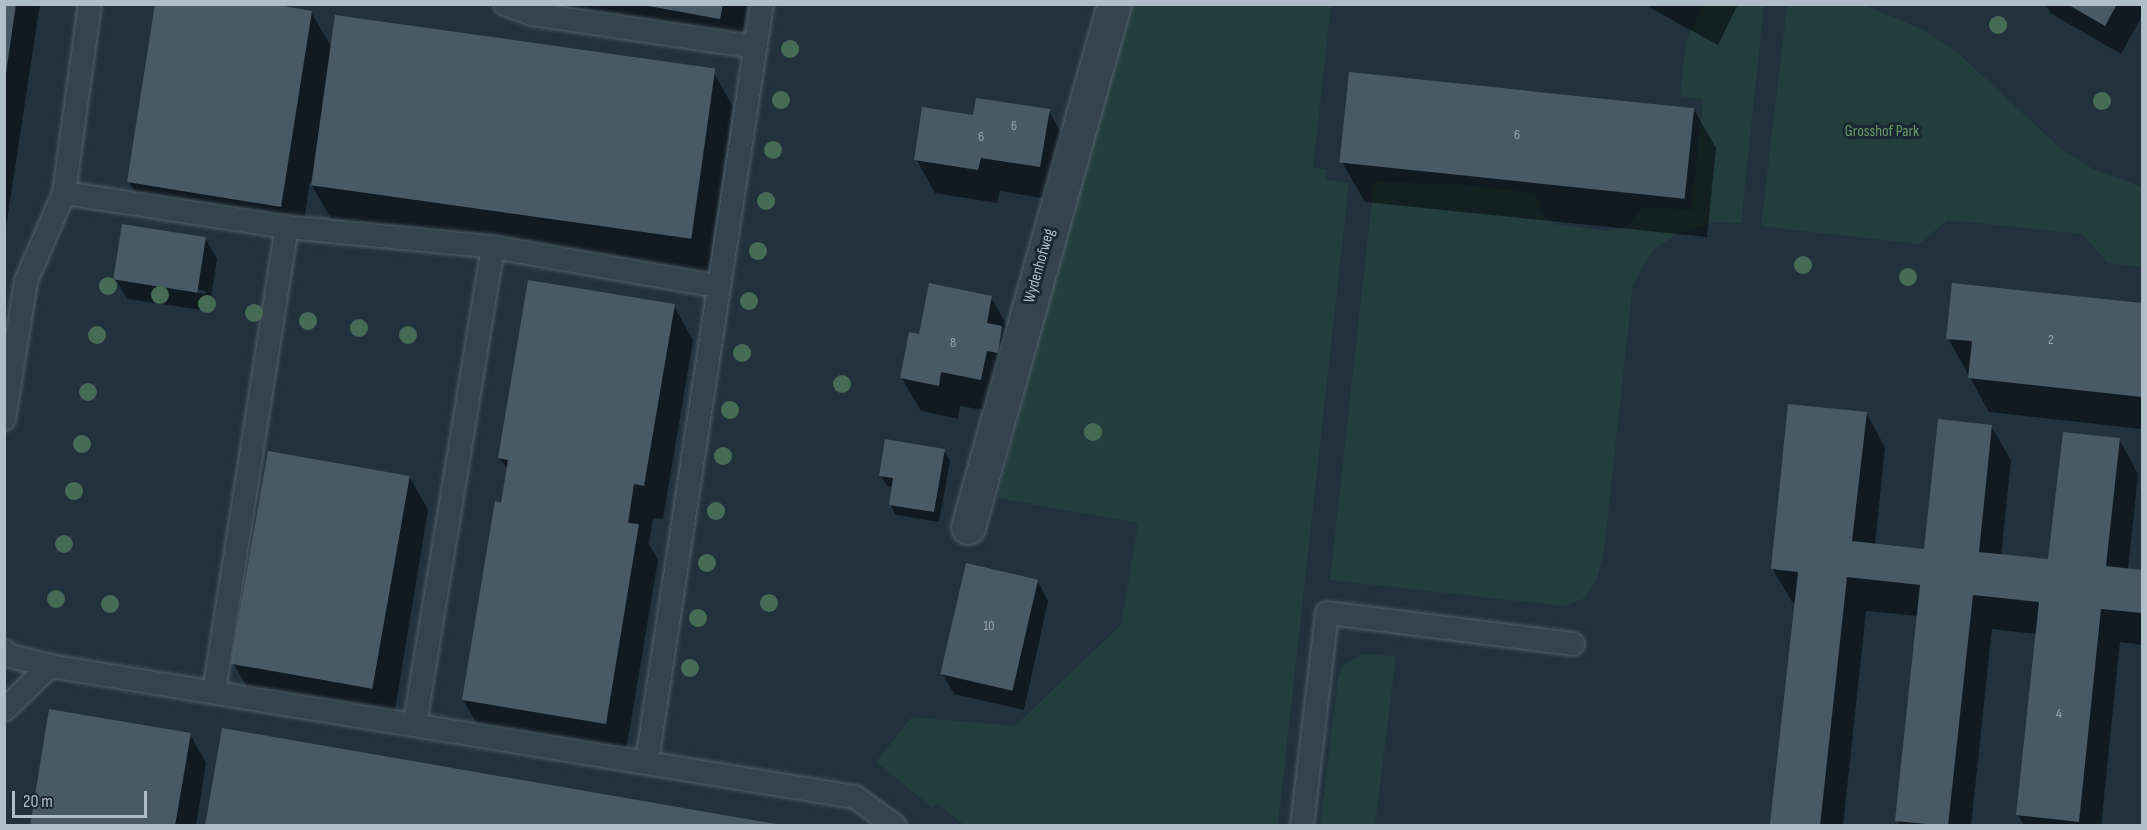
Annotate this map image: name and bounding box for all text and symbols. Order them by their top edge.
house number: 6 [1011,118,1017,134]
park label: Grosshof Park [1845,122,1919,142]
house number: 6 [1514,127,1520,143]
house number: 6 [978,129,984,145]
street label: Wydenhofweg [1020,227,1060,305]
house number: 2 [2048,332,2054,348]
house number: 8 [950,335,956,351]
house number: 10 [983,618,995,634]
house number: 4 [2056,706,2062,722]
scale bar [15,779,150,817]
text: 20 m [23,791,53,812]

